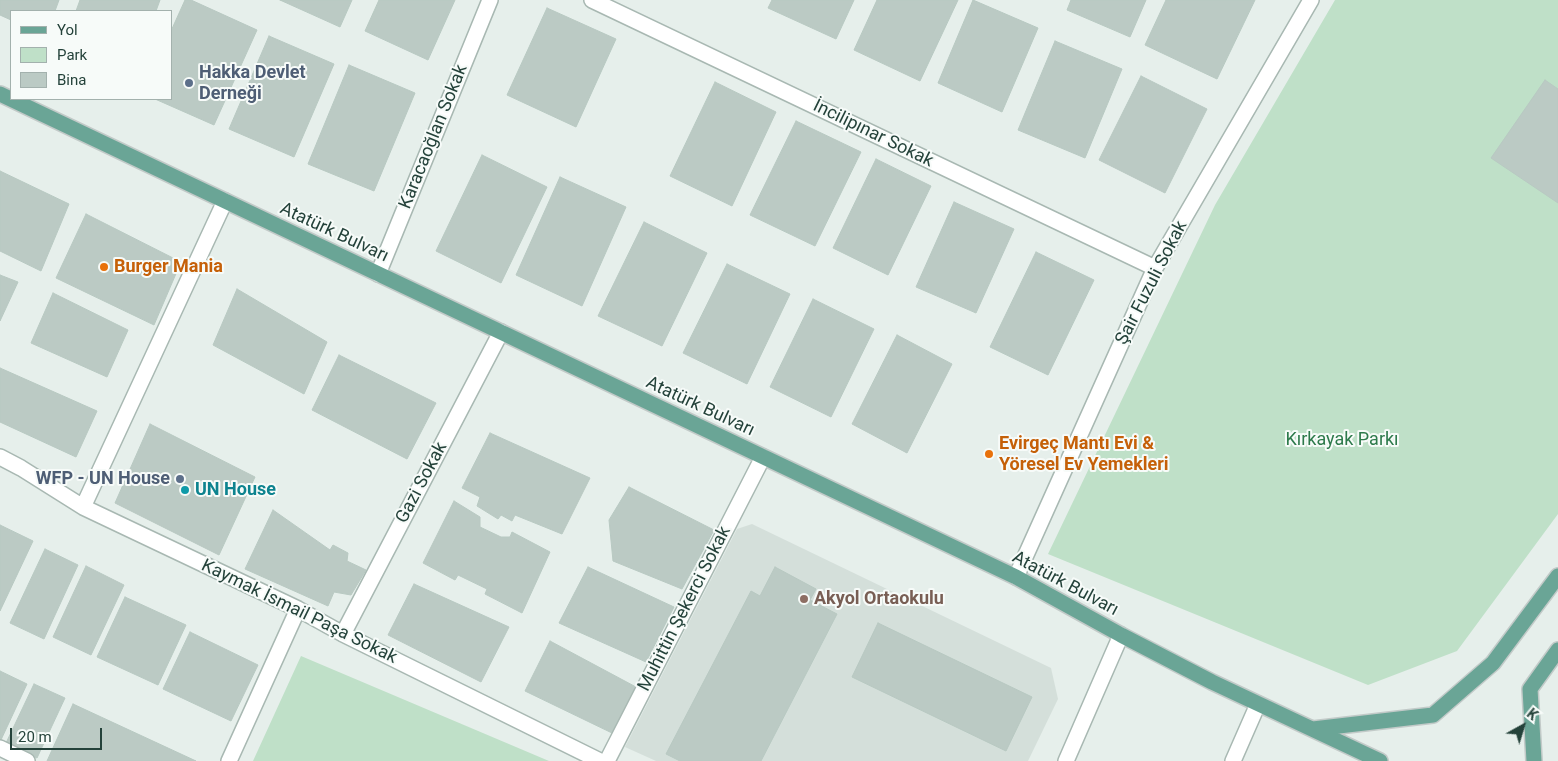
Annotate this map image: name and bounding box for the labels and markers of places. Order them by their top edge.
place label: Hakka Devlet Derneği [199,62,306,104]
marker: Hakka Devlet Derneği [183,77,195,89]
place label: Burger Mania [114,256,223,278]
marker: Burger Mania [98,261,110,273]
place label: Evirgeç Mantı Evi & Yöresel Ev Yemekleri [999,433,1169,476]
marker: Evirgeç Mantı Evi & Yöresel Ev Yemekleri [983,448,995,460]
place label: WFP - UN House [36,468,170,490]
marker: WFP - UN House [174,473,186,485]
place label: UN House [195,479,276,501]
marker: UN House [179,484,191,496]
place label: Akyol Ortaokulu [814,588,944,610]
marker: Akyol Ortaokulu [798,593,810,605]

